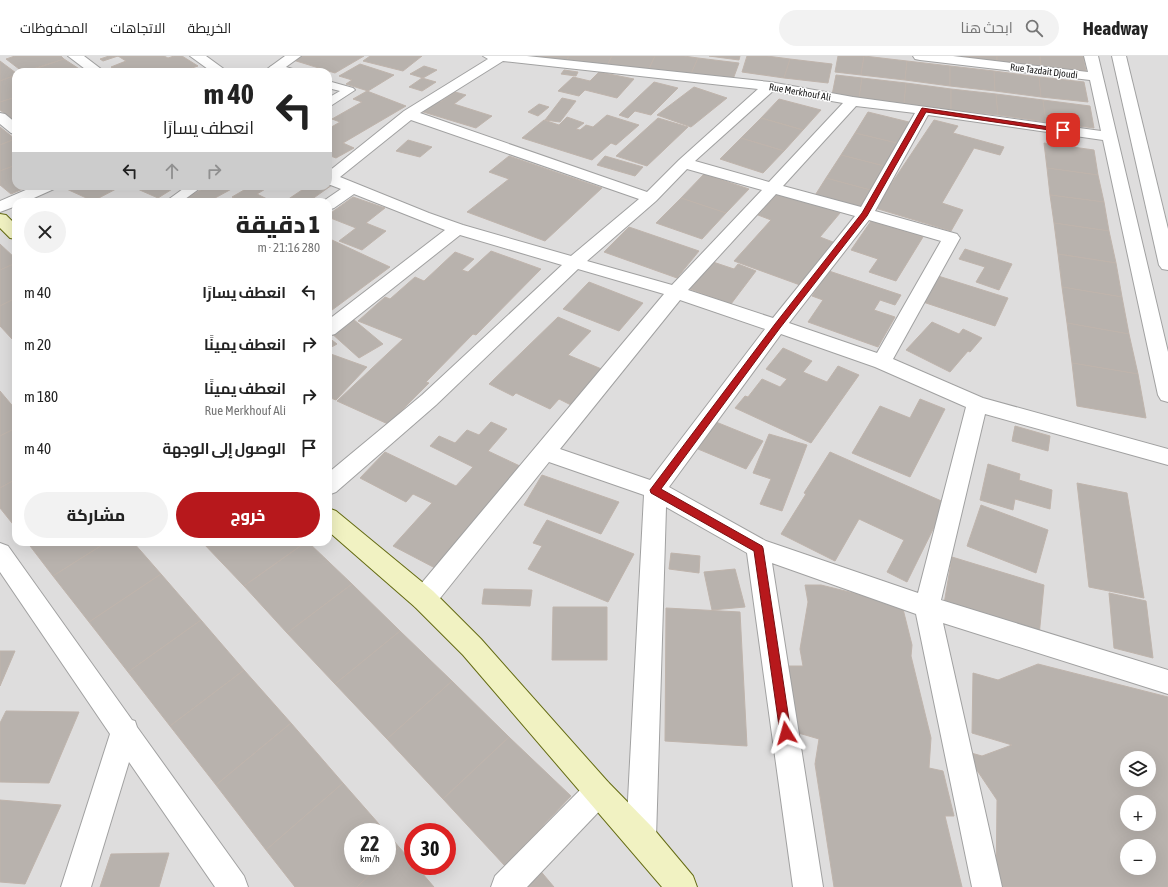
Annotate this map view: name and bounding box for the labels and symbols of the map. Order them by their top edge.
street label: Rue Tazdait Djoudi [1010,61,1078,81]
street label: Rue Merkhouf Ali [768,81,832,103]
pin [1046,113,1080,147]
position arrow [765,712,807,754]
speed limit sign: 30 [404,823,456,875]

